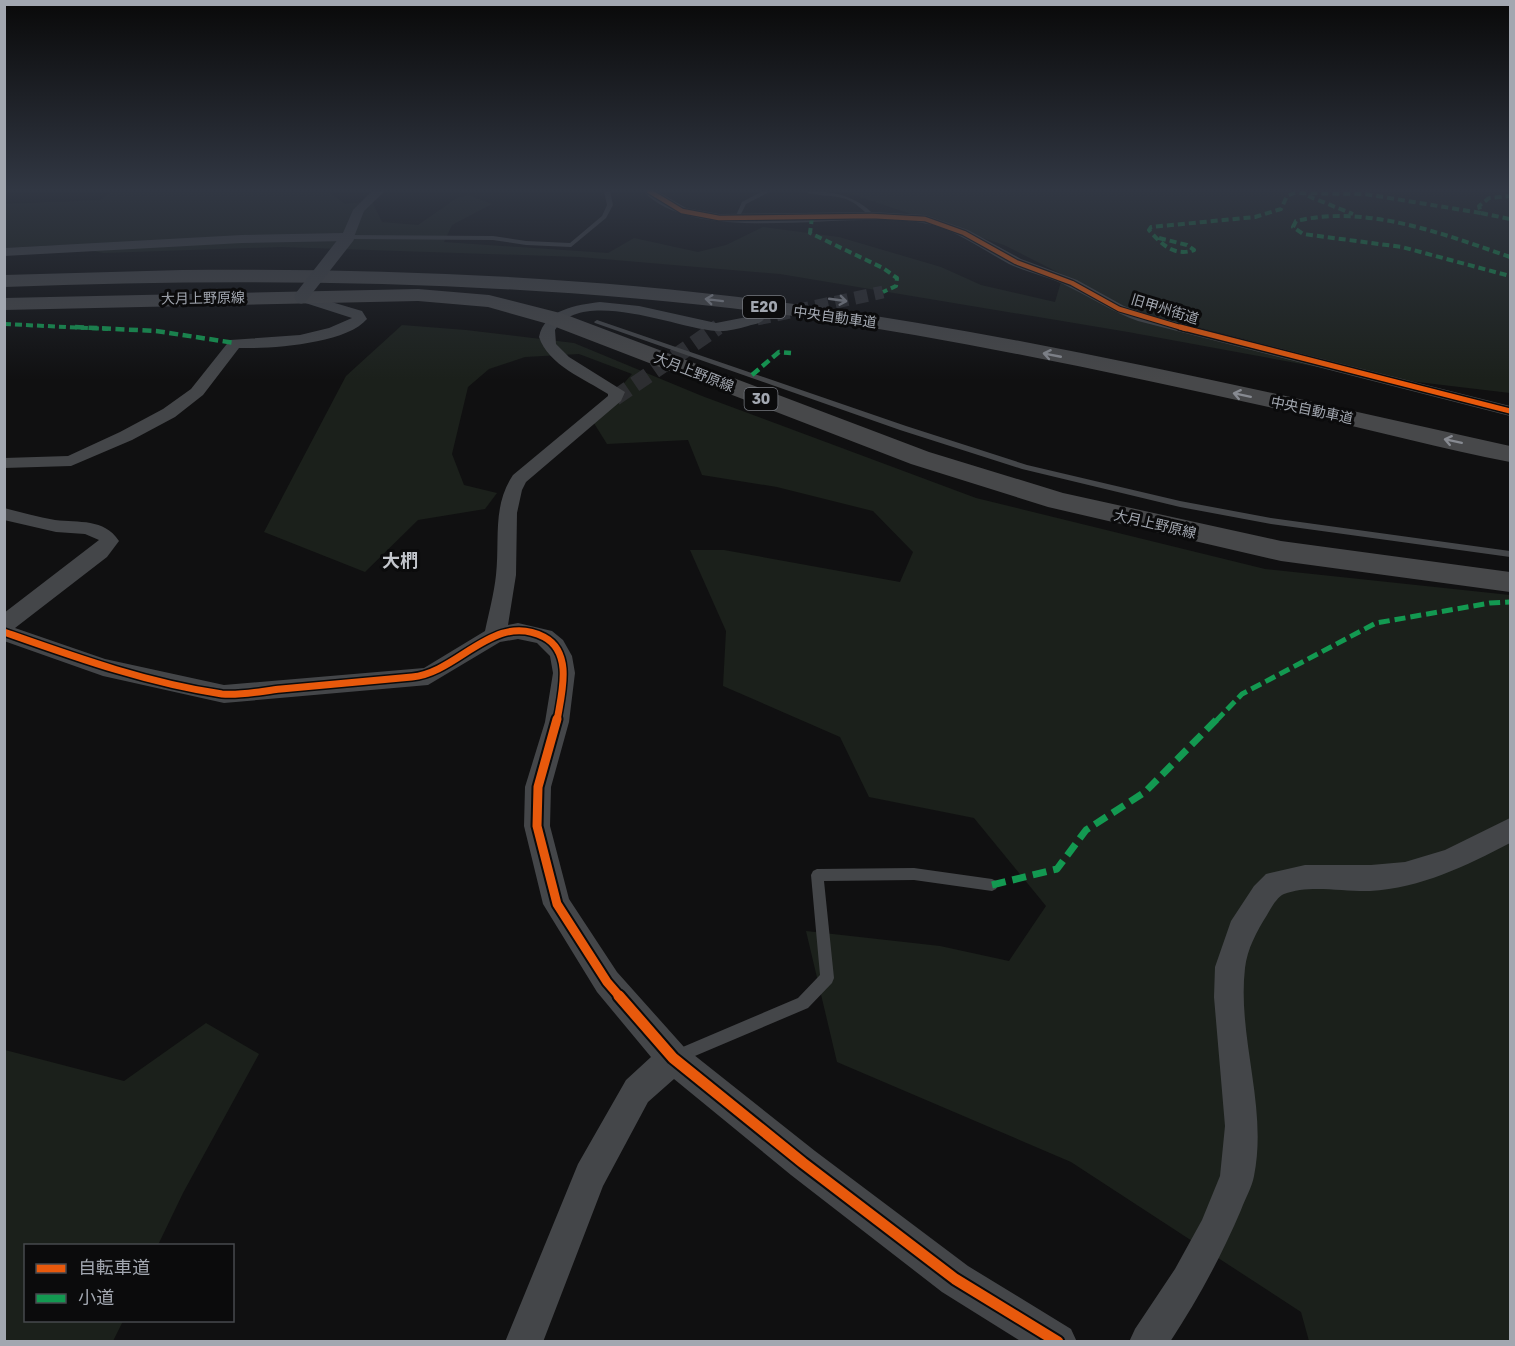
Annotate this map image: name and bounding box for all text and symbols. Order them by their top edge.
street label: 大月上野原線 [161,289,245,308]
street label: 旧甲州街道 [1129,291,1201,328]
one-way arrow [705,294,725,305]
one-way arrow [828,294,847,305]
road number: E20 [743,296,785,318]
street label: 中央自動車道 [792,303,878,332]
street label: 大月上野原線 [652,349,736,395]
one-way arrow [1042,349,1062,360]
road number: 30 [744,388,777,410]
one-way arrow [1233,389,1253,400]
street label: 中央自動車道 [1269,393,1355,428]
one-way arrow [1444,435,1464,446]
street label: 大月上野原線 [1112,507,1198,542]
district label: 大椚 [382,550,418,572]
legend [24,1244,234,1322]
text: 自転車道 [78,1257,150,1279]
text: 小道 [78,1287,114,1309]

